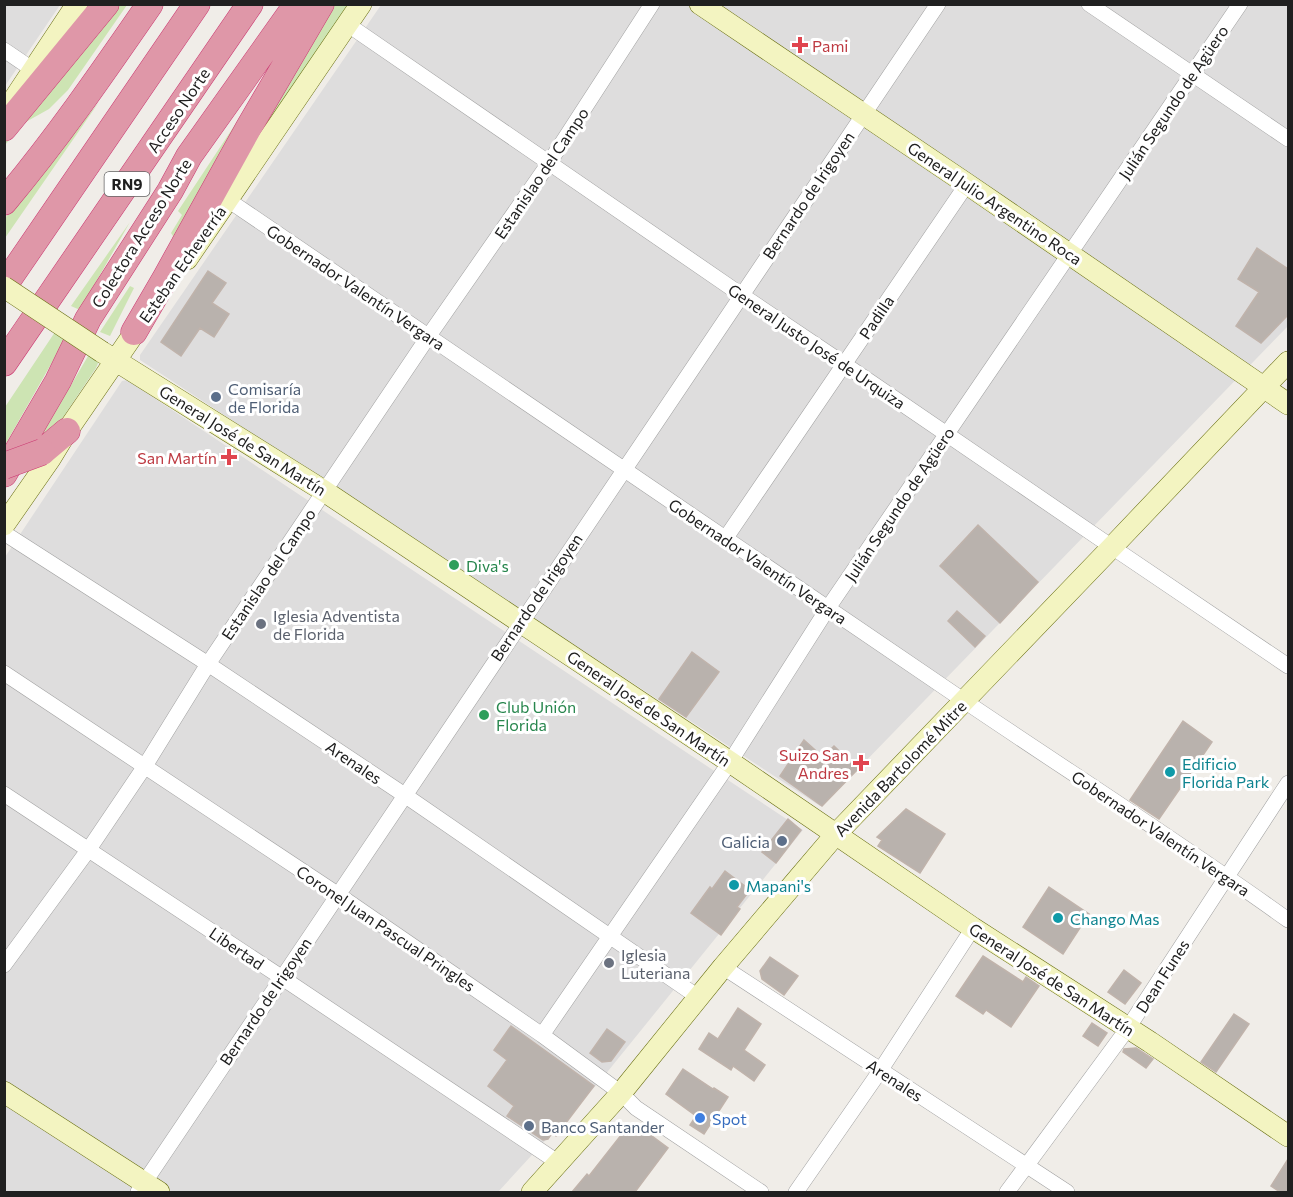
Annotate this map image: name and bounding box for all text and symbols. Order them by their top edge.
street label: Julián Segundo de Agüero [1114,21,1232,183]
place label: Pami [812,36,848,55]
marker: Pami [793,38,807,52]
street label: Acceso Norte [143,64,213,156]
street label: Estanislao del Campo [490,104,592,242]
street label: Bernardo de Irigoyen [758,128,858,262]
street label: General Julio Argentino Roca [904,138,1086,268]
street label: Colectora Acceso Norte [87,155,195,311]
road number: RN9 [104,172,150,196]
street label: Esteban Echeverría [135,202,229,326]
street label: Gobernador Valentín Vergara [263,220,449,354]
street label: General Justo José de Urquiza [725,280,909,412]
street label: Padilla [855,292,897,342]
place label: Comisaría de Florida [228,379,301,416]
street label: General José de San Martín [156,381,330,499]
marker: Comisaría de Florida [209,390,223,404]
street label: Julián Segundo de Agüero [840,423,958,585]
place label: San Martín [137,447,217,467]
marker: San Martín [222,450,236,464]
street label: Gobernador Valentín Vergara [665,494,851,628]
street label: Estanislao del Campo [217,505,319,643]
street label: Bernardo de Irigoyen [486,530,586,664]
place label: Diva's [466,556,509,575]
marker: Diva's [447,558,461,572]
place label: Iglesia Adventista de Florida [273,606,400,643]
marker: Iglesia Adventista de Florida [254,617,268,631]
street label: General José de San Martín [564,646,734,770]
street label: Avenida Bartolomé Mitre [830,696,970,840]
place label: Club Unión Florida [496,697,576,734]
marker: Club Unión Florida [477,708,491,722]
street label: Arenales [323,737,385,787]
place label: Suizo San Andres [779,745,849,782]
place label: Edificio Florida Park [1182,754,1270,791]
marker: Suizo San Andres [854,756,868,770]
marker: Edificio Florida Park [1163,765,1177,779]
street label: Gobernador Valentín Vergara [1068,766,1254,900]
place label: Galicia [721,832,770,851]
marker: Galicia [775,834,789,848]
street label: Coronel Juan Pascual Pringles [293,861,479,995]
place label: Mapani's [746,876,811,895]
marker: Mapani's [727,878,741,892]
place label: Chango Mas [1070,909,1160,928]
marker: Chango Mas [1051,911,1065,925]
street label: General José de San Martín [966,919,1138,1039]
street label: Libertad [206,923,268,973]
street label: Bernardo de Irigoyen [215,934,315,1068]
street label: Dean Funes [1131,936,1193,1016]
place label: Iglesia Luteriana [621,945,690,982]
marker: Iglesia Luteriana [602,956,616,970]
street label: Arenales [863,1055,927,1105]
place label: Spot [712,1109,747,1128]
marker: Spot [693,1111,707,1125]
place label: Banco Santander [541,1117,665,1136]
marker: Banco Santander [522,1119,536,1133]

